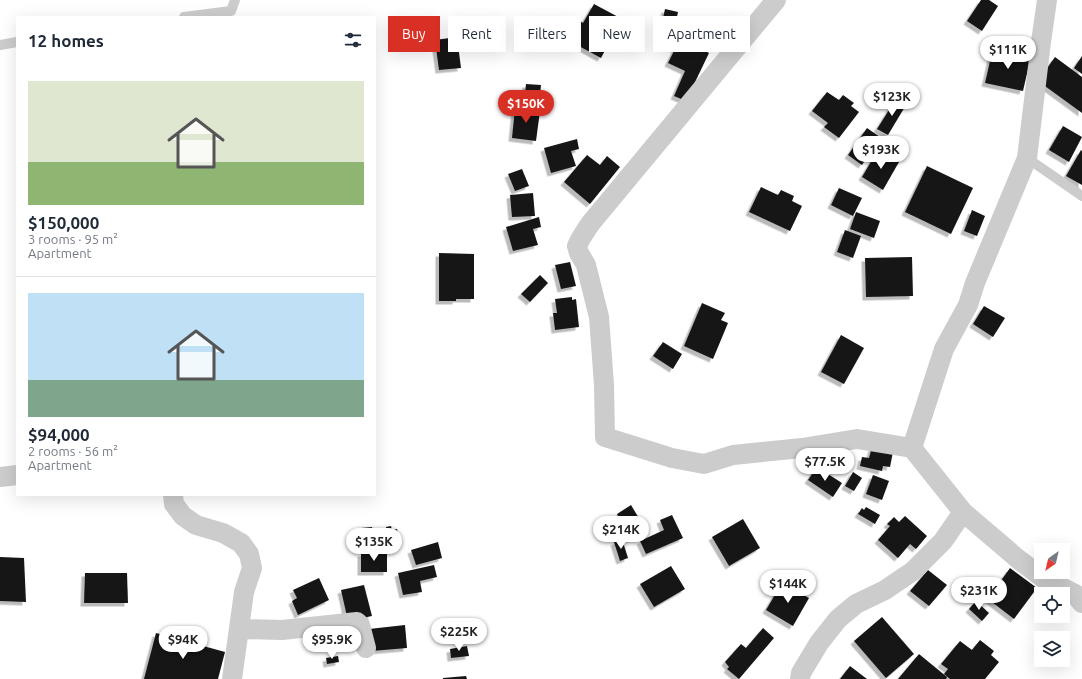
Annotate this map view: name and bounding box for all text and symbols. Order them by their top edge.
chip: Buy [388,16,440,52]
chip: Rent [448,16,506,52]
chip: Filters [514,16,581,52]
chip: New [589,16,645,52]
chip: Apartment [653,16,750,52]
icon: filters [342,29,364,51]
text: 12 homes [28,31,104,50]
pin: $111K [980,36,1036,70]
text: $111K [989,42,1027,56]
pin: $123K [864,83,920,117]
text: $123K [873,89,911,103]
pin: $150K [498,90,554,124]
text: $150K [507,96,545,110]
icon: home [160,107,232,179]
pin: $193K [853,136,909,170]
text: $193K [862,142,900,156]
text: $150,000 [28,213,99,232]
text: 3 rooms · 95 m² [28,232,118,246]
text: Apartment [28,246,92,260]
icon: home [160,319,232,391]
text: $94,000 [28,425,90,444]
text: 2 rooms · 56 m² [28,444,118,458]
pin: $77.5K [792,448,858,482]
text: $77.5K [804,454,846,468]
text: Apartment [28,458,92,472]
pin: $214K [593,516,649,550]
text: $214K [602,522,640,536]
pin: $135K [346,528,402,562]
text: $135K [355,534,393,548]
north arrow [1034,543,1070,579]
map controls [1034,543,1070,667]
pin: $144K [760,570,816,604]
text: $144K [769,576,807,590]
pin: $231K [951,577,1007,611]
text: $231K [960,583,998,597]
button: locate [1034,587,1070,623]
pin: $225K [431,618,487,652]
text: $225K [440,624,478,638]
pin: $94K [159,626,207,660]
pin: $95.9K [299,626,365,660]
button: layers [1034,631,1070,667]
text: $94K [168,632,198,646]
text: $95.9K [311,632,353,646]

